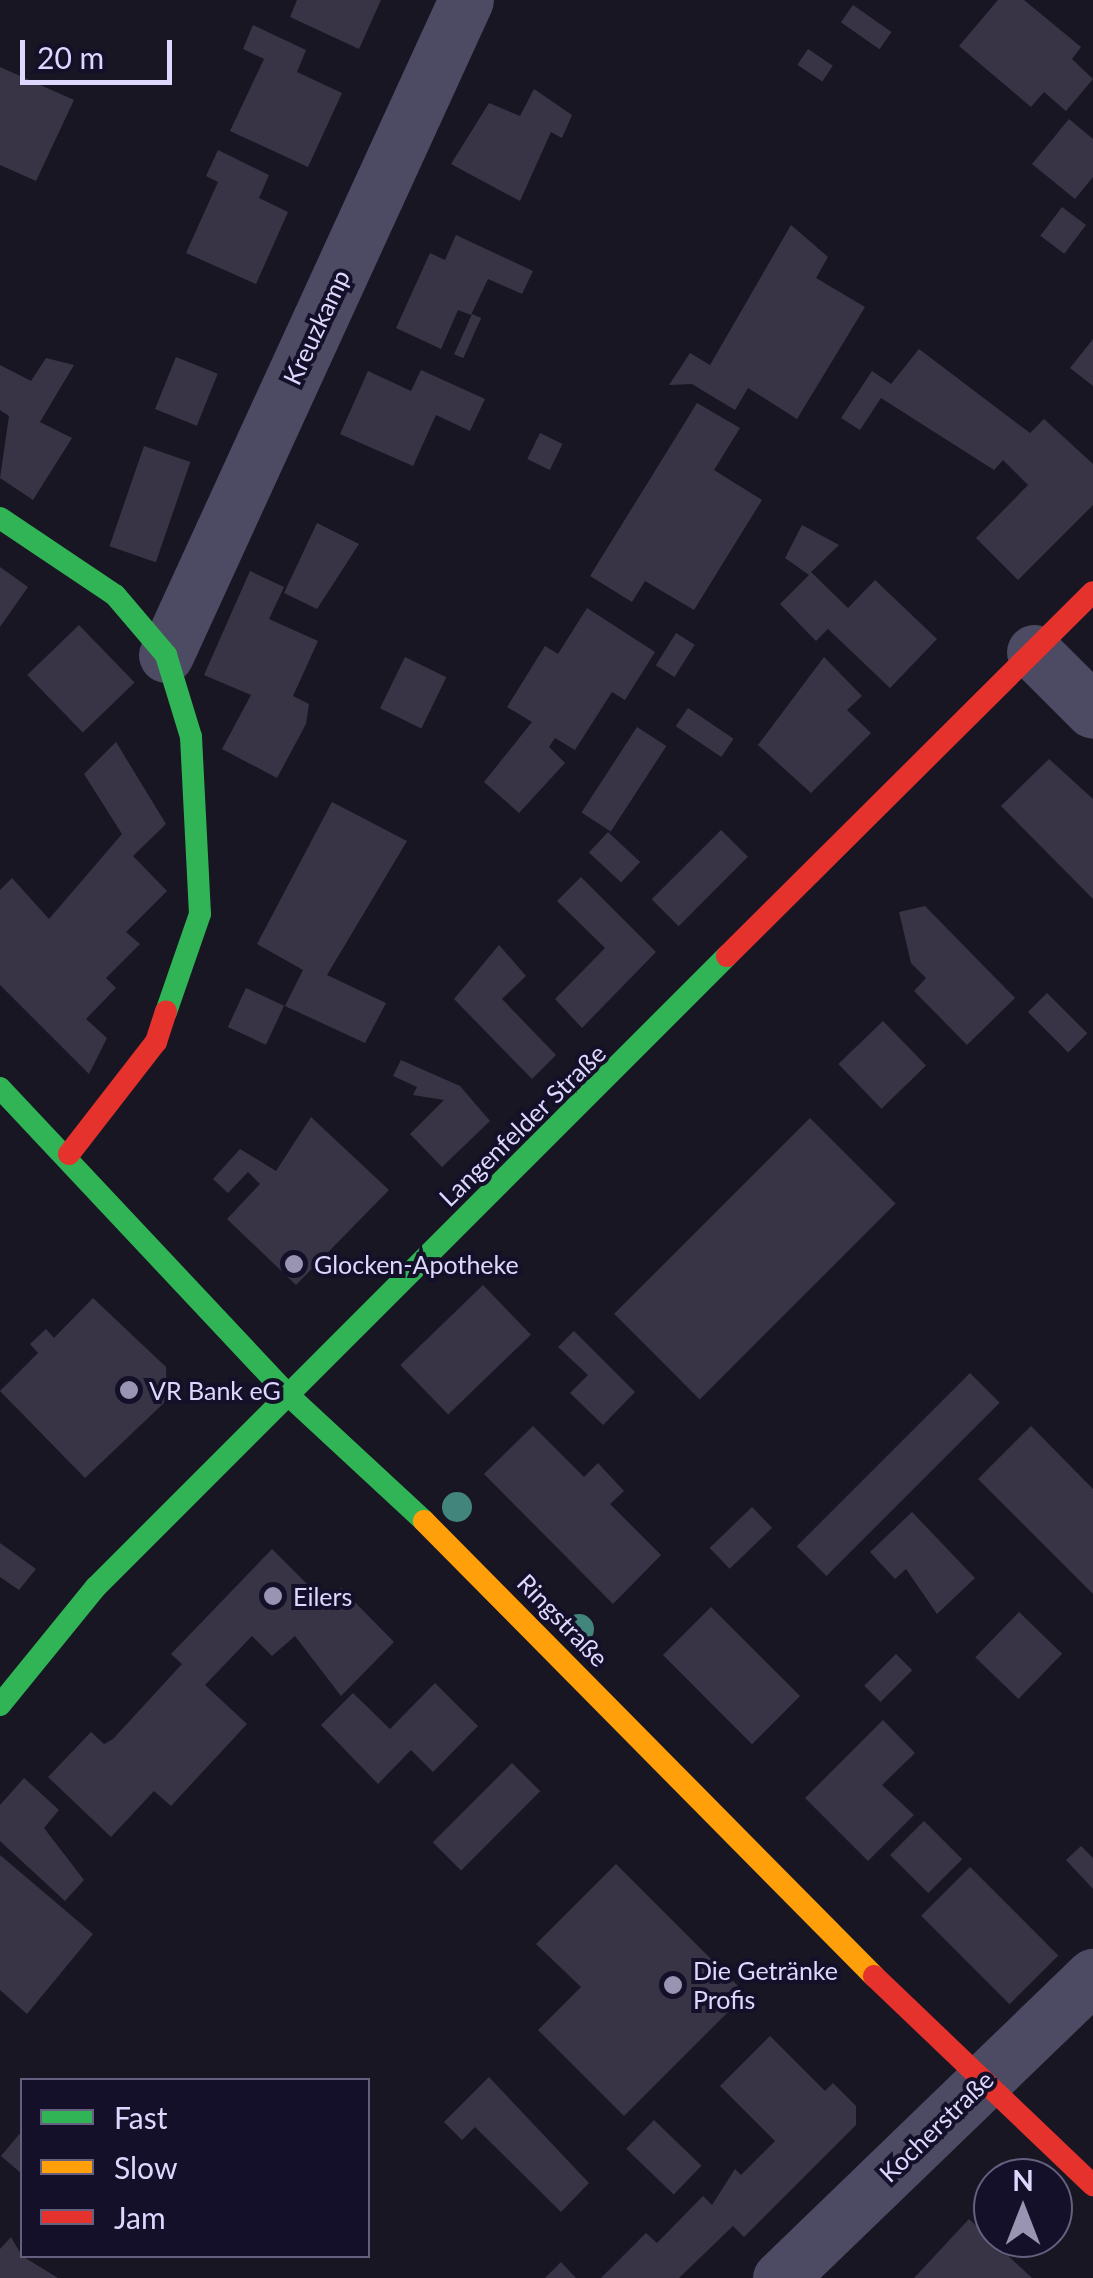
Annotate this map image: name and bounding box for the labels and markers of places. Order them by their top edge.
place label: Glocken-Apotheke [314,1249,519,1279]
marker: Glocken-Apotheke [283,1253,305,1275]
place label: VR Bank eG [149,1375,281,1405]
marker: VR Bank eG [118,1379,140,1401]
place label: Eilers [293,1581,352,1611]
marker: Eilers [262,1585,284,1607]
place label: Die Getränke Profis [693,1956,838,2015]
marker: Die Getränke Profis [662,1974,684,1996]

